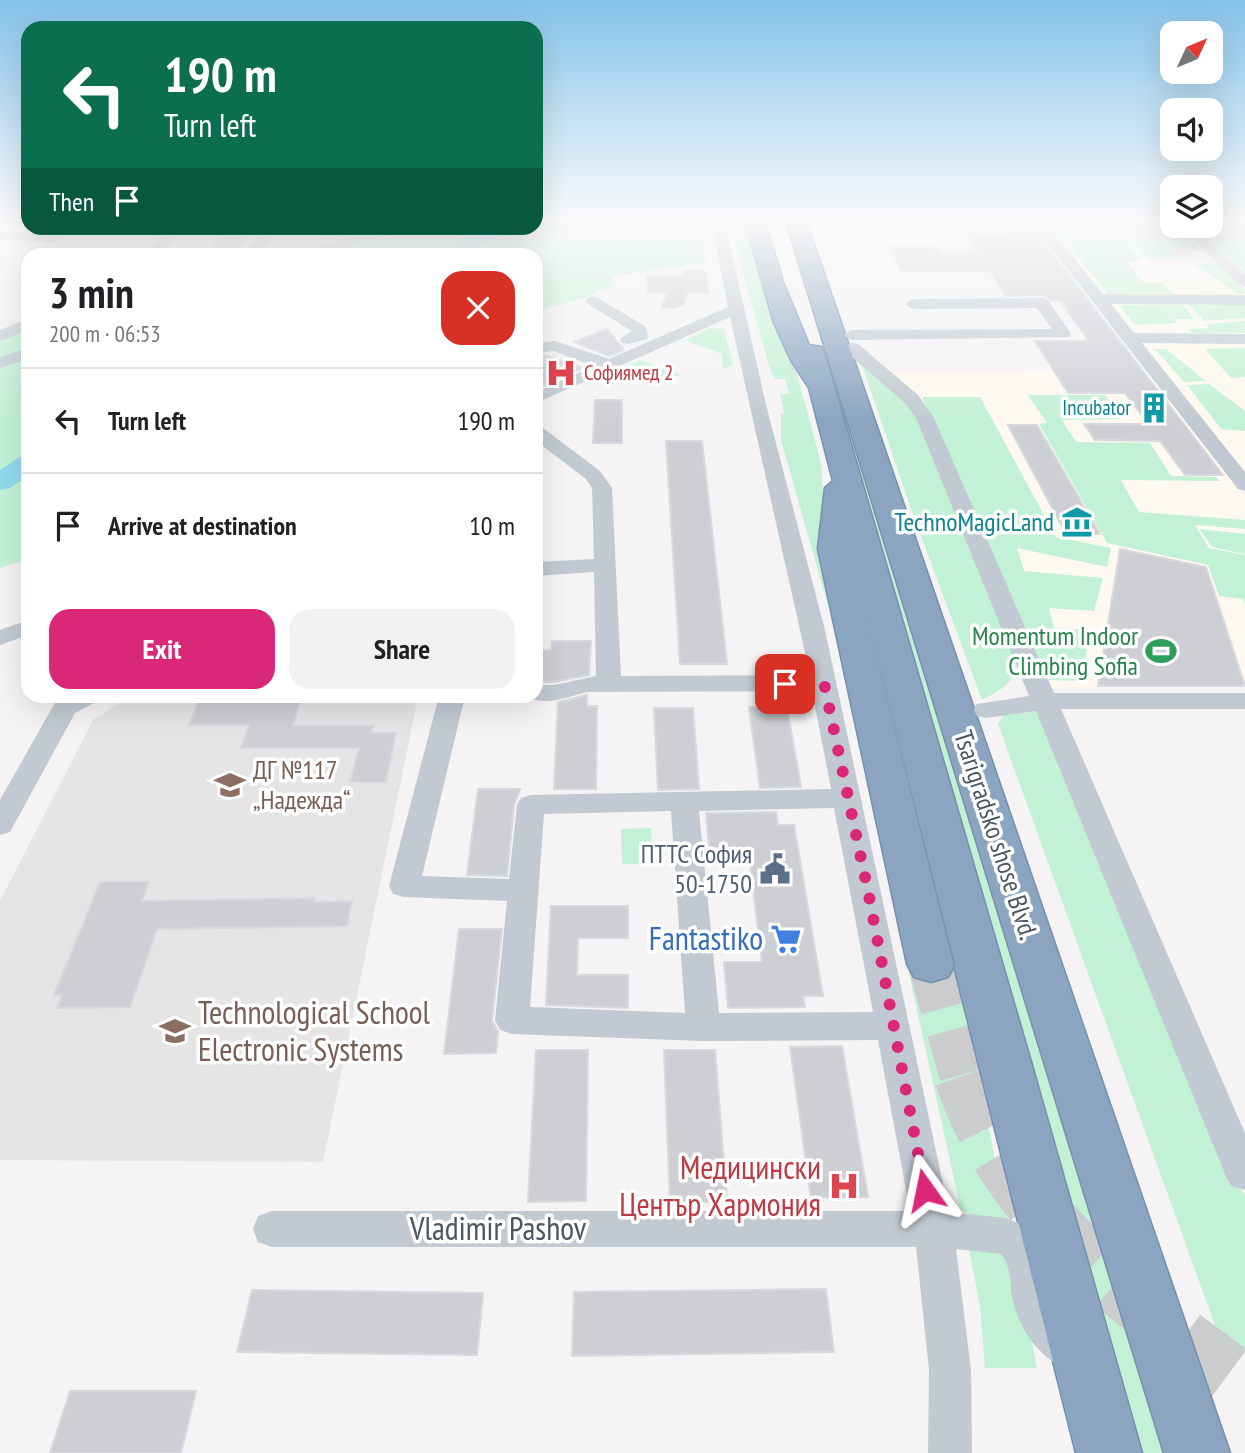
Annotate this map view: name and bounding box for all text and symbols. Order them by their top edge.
north arrow [1160,21,1223,84]
map controls [1160,21,1223,238]
text: 190 m [164,42,277,106]
icon: left [49,49,140,140]
button: sound [1160,98,1223,161]
text: Turn left [164,104,256,146]
button: layers [1160,175,1223,238]
icon: arrive [108,182,146,220]
text: Then [49,185,94,218]
text: 3 min [49,265,134,320]
button: close [441,271,515,345]
text: 200 m · 06:53 [49,319,161,348]
hospital icon: Софиямед 2 [544,356,578,390]
place label: Софиямед 2 [584,359,673,386]
building icon: Incubator [1137,391,1171,425]
place label: Incubator [1062,394,1131,421]
icon: left [49,402,87,440]
text: Turn left [108,404,186,437]
text: 190 m [457,404,515,437]
place label: TechnoMagicLand [895,505,1054,538]
museum icon: TechnoMagicLand [1060,505,1094,539]
icon: arrive [49,507,87,545]
text: Arrive at destination [108,509,297,542]
text: 10 m [469,509,515,542]
button: Exit [49,609,275,689]
button: Share [289,609,515,689]
place label: Momentum Indoor Climbing Sofia [972,619,1138,682]
sports icon: Momentum Indoor Climbing Sofia [1144,634,1178,668]
pin [755,654,815,714]
icon: arrive [766,665,804,703]
street label: Tsarigradsko shose Blvd. [947,726,1046,943]
place label: ДГ №117 „Надежда“ [253,753,351,816]
school or university icon: ДГ №117 „Надежда“ [213,768,247,802]
place label: ПТТС София 50-1750 [641,837,752,900]
public building icon: ПТТС София 50-1750 [758,852,792,886]
place label: Fantastiko [649,917,763,959]
supermarket icon: Fantastiko [769,922,803,956]
place label: Technological School Electronic Systems [198,991,431,1070]
school or university icon: Technological School Electronic Systems [158,1014,192,1048]
place label: Медицински Център Хармония [619,1146,821,1225]
position arrow [888,1153,962,1227]
hospital icon: Медицински Център Хармония [827,1169,861,1203]
street label: Vladimir Pashov [409,1207,587,1249]

